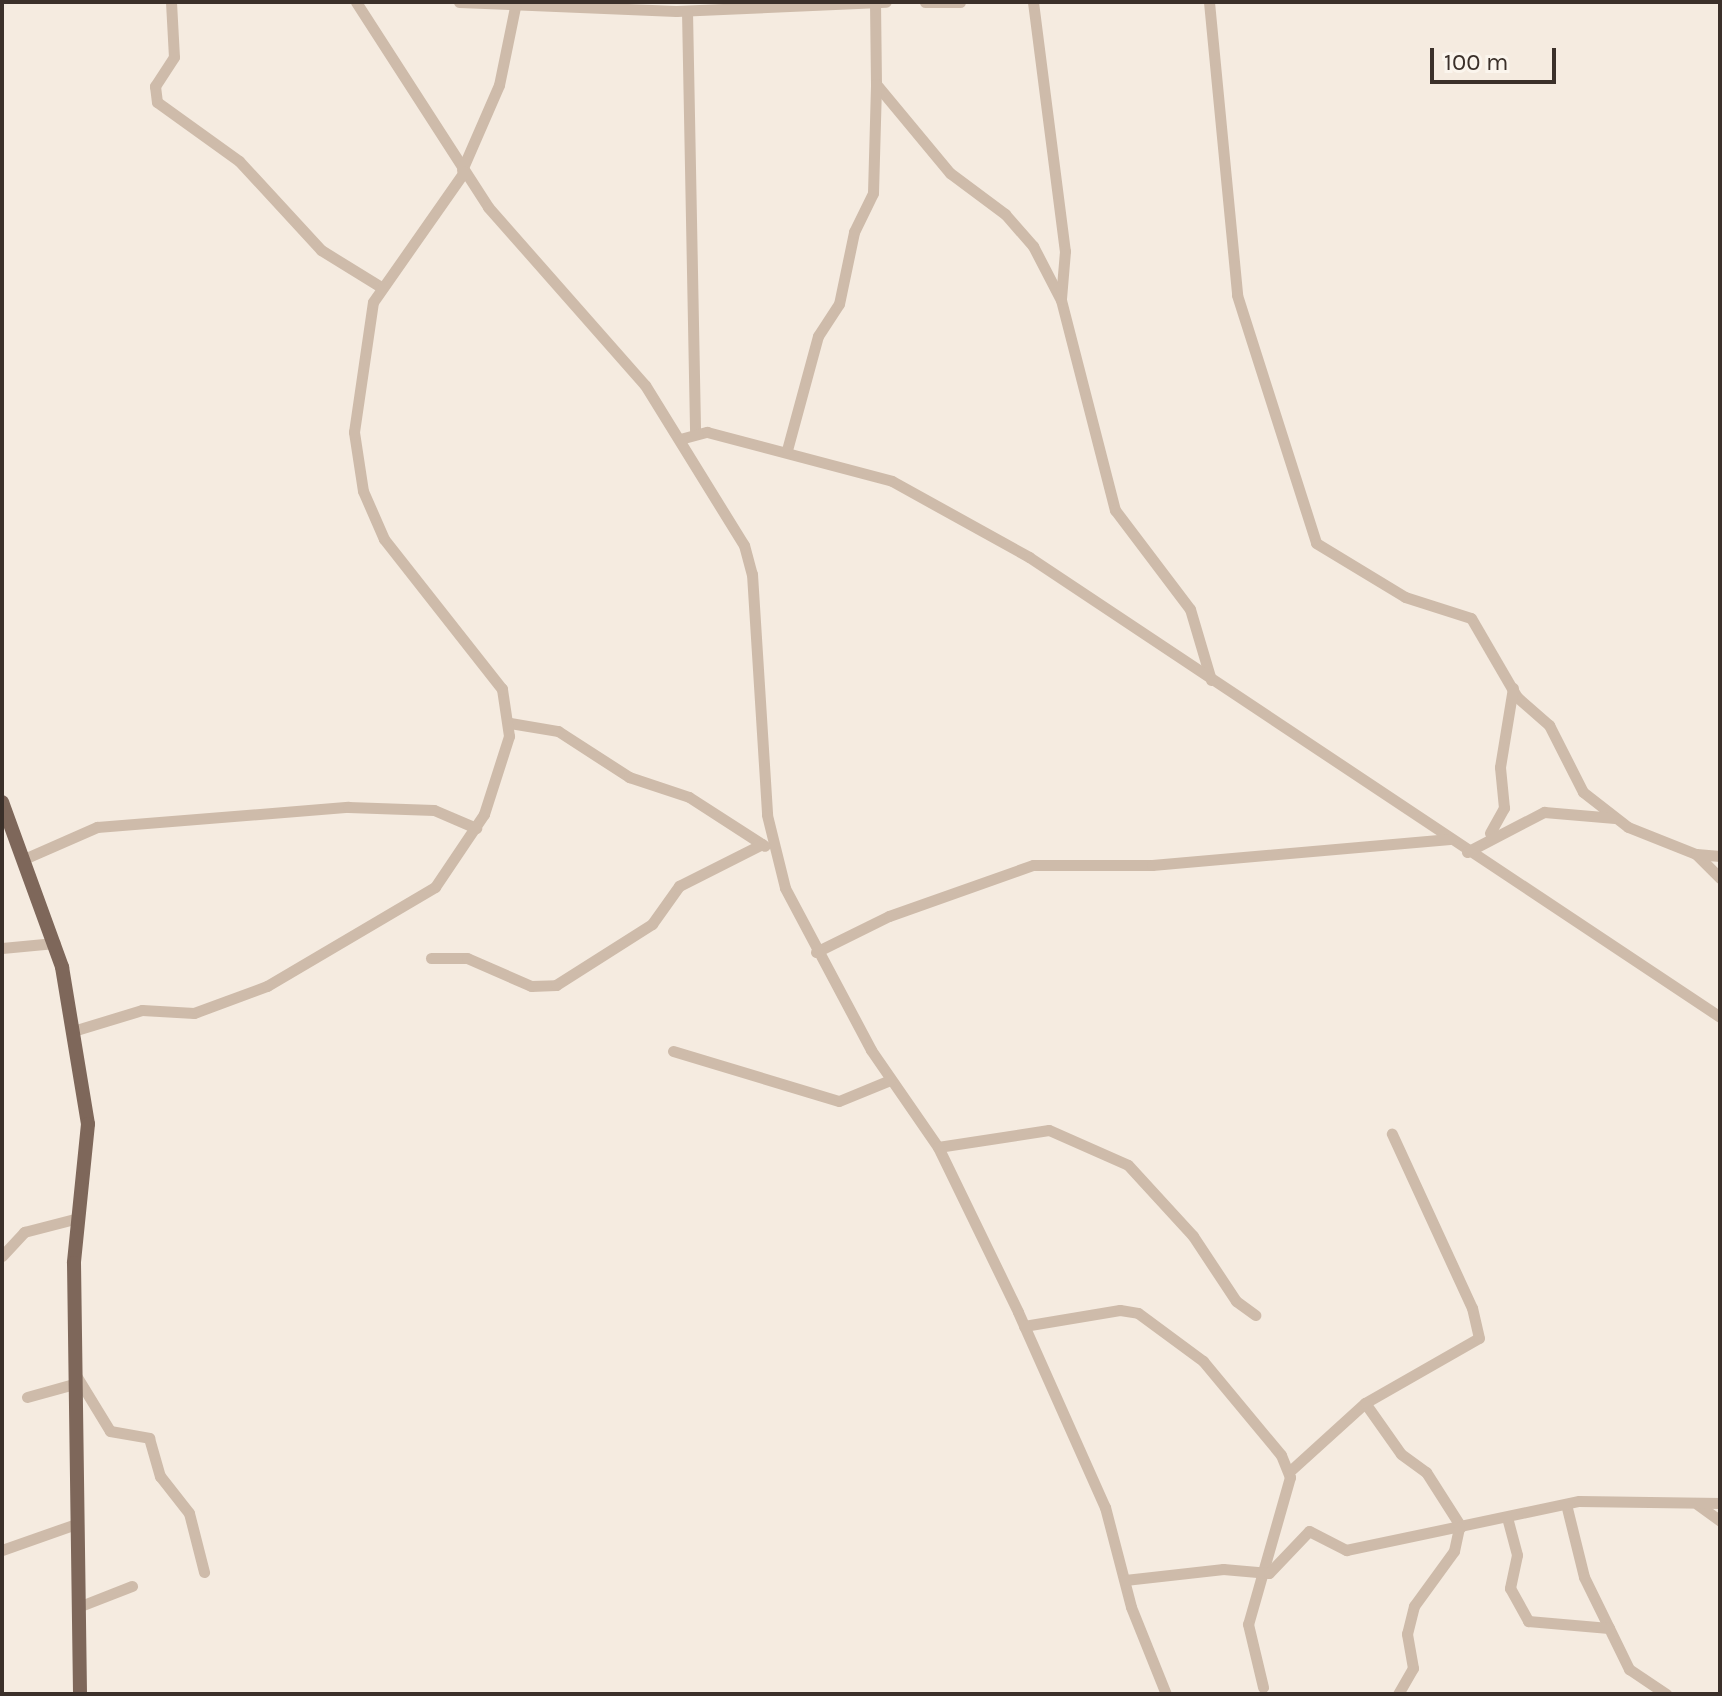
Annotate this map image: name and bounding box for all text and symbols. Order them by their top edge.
scale bar [1434,32,1560,82]
text: 100 m [1444,48,1509,76]

